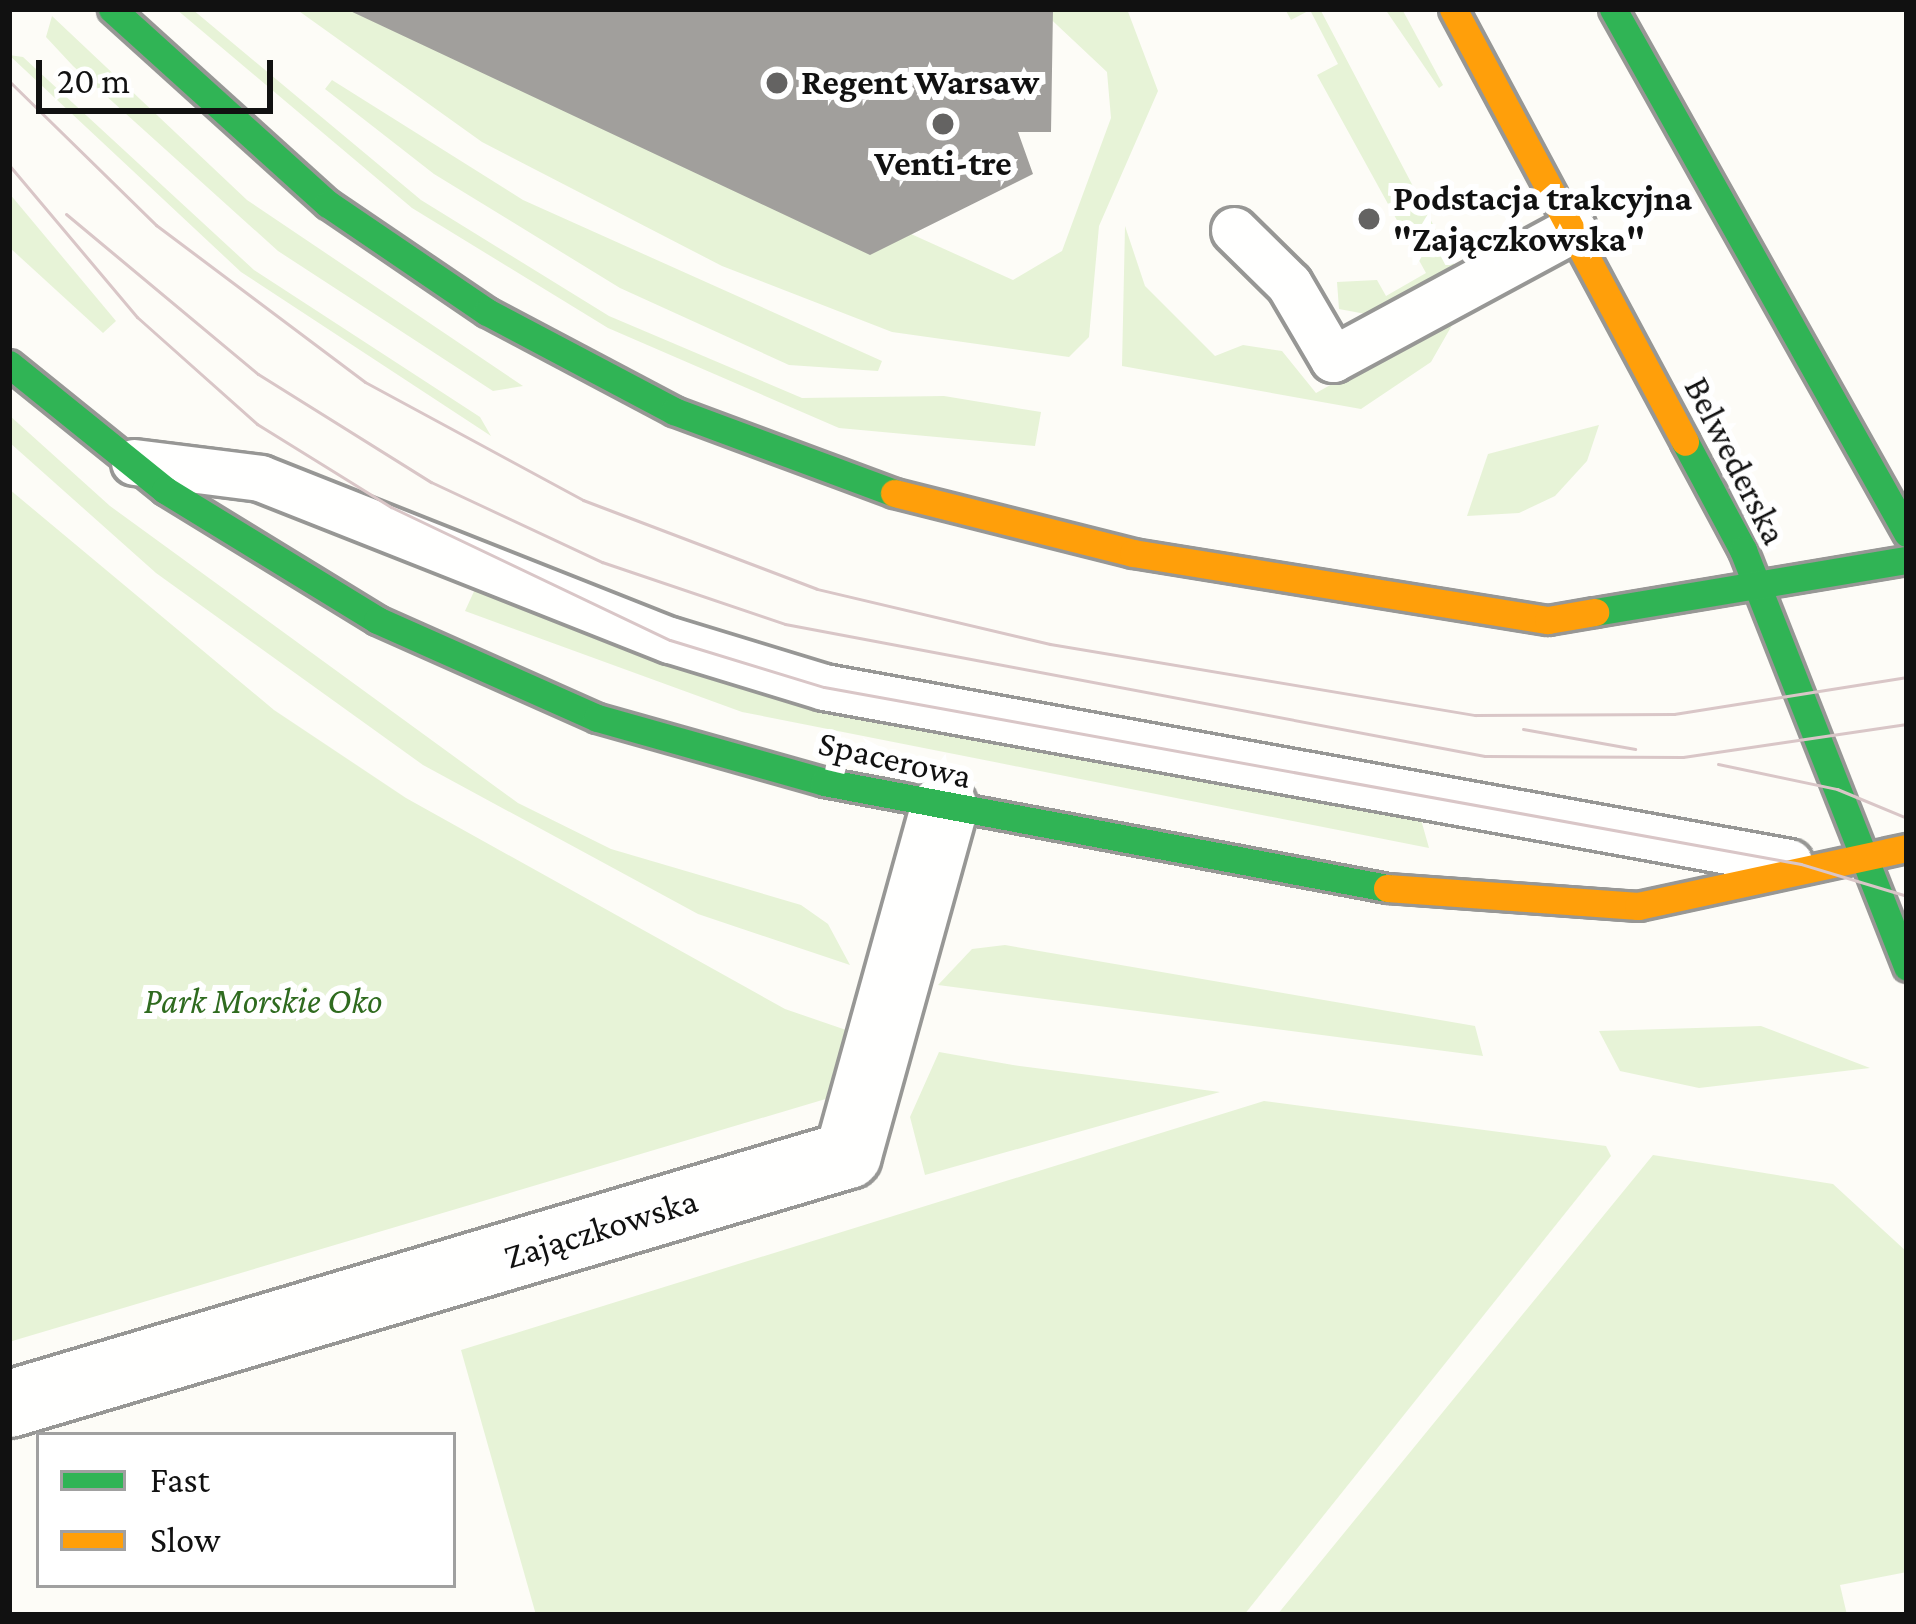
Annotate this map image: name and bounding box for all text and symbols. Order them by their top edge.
scale bar [42,36,279,110]
text: 20 m [57,61,130,101]
place label: Regent Warsaw [801,61,1039,105]
marker: Regent Warsaw [764,70,790,96]
marker: Venti-tre [930,111,956,137]
place label: Venti-tre [874,142,1012,186]
place label: Podstacja trakcyjna "Zajączkowska" [1393,176,1692,261]
marker: Podstacja trakcyjna "Zajączkowska" [1356,206,1382,232]
street label: Belwederska [1674,370,1796,552]
street label: Spacerowa [814,721,976,799]
park label: Park Morskie Oko [144,980,382,1024]
street label: Zajączkowska [499,1179,703,1279]
legend [36,1432,456,1588]
text: Fast [150,1460,210,1500]
text: Slow [150,1520,221,1560]

